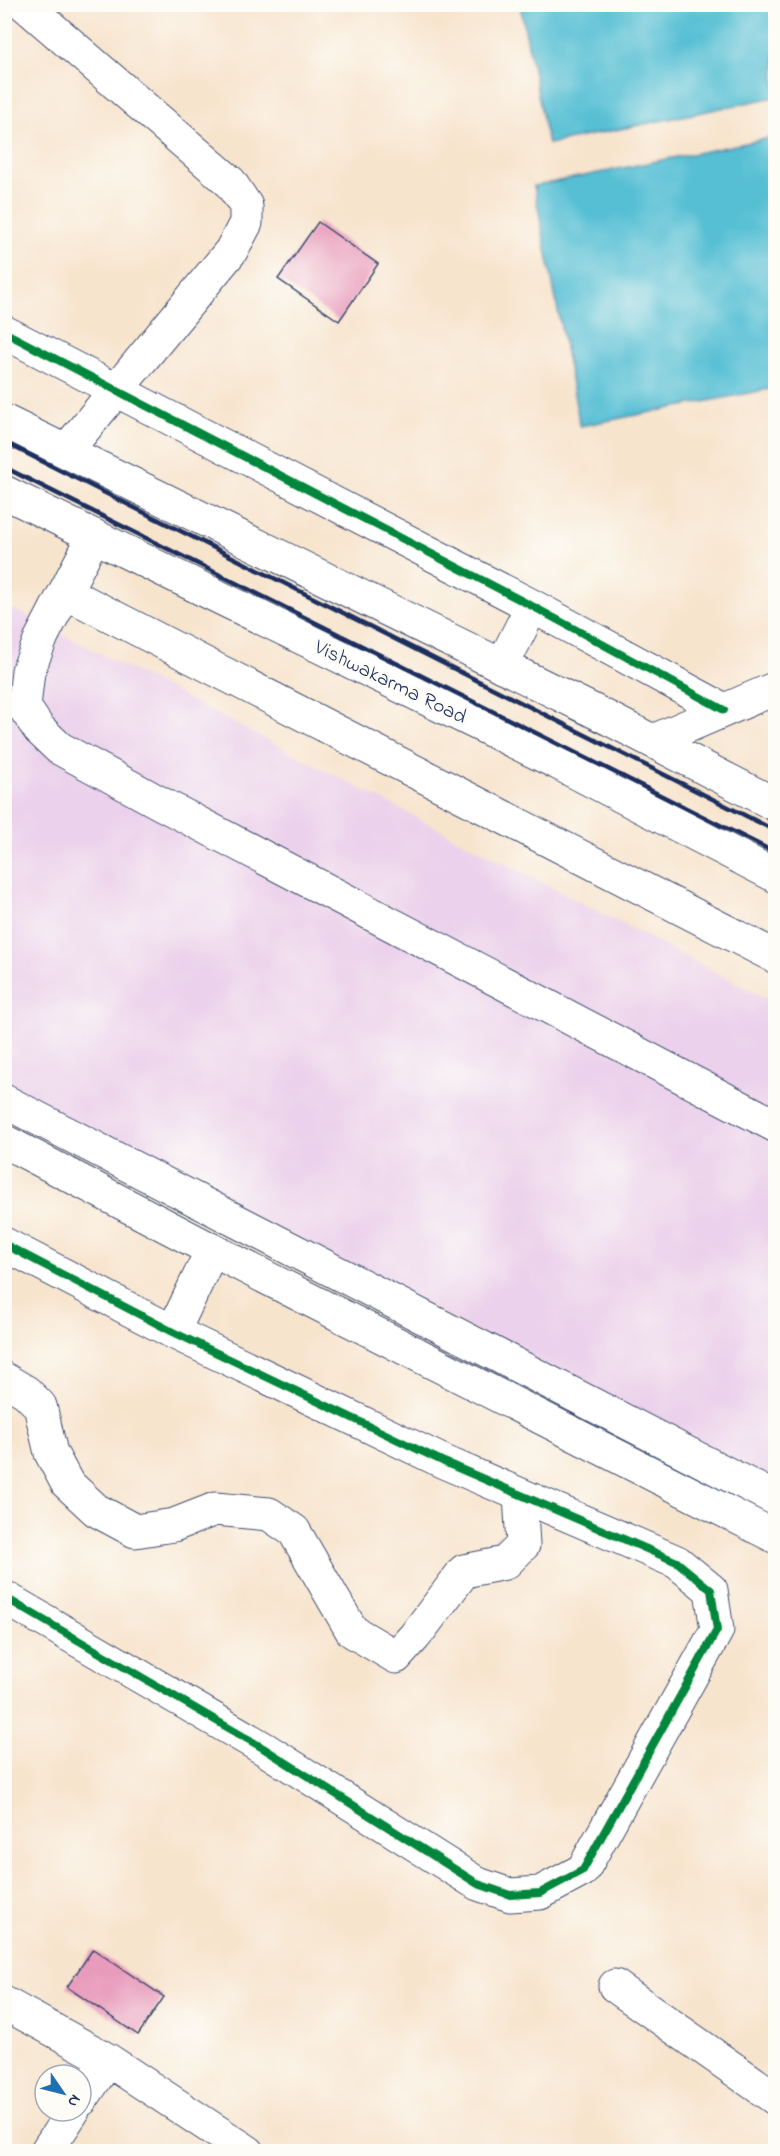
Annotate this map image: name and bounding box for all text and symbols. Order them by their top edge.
street label: Vishwakarma Road [308,632,472,733]
north arrow [33,2063,93,2123]
text: N [61,2089,87,2112]

